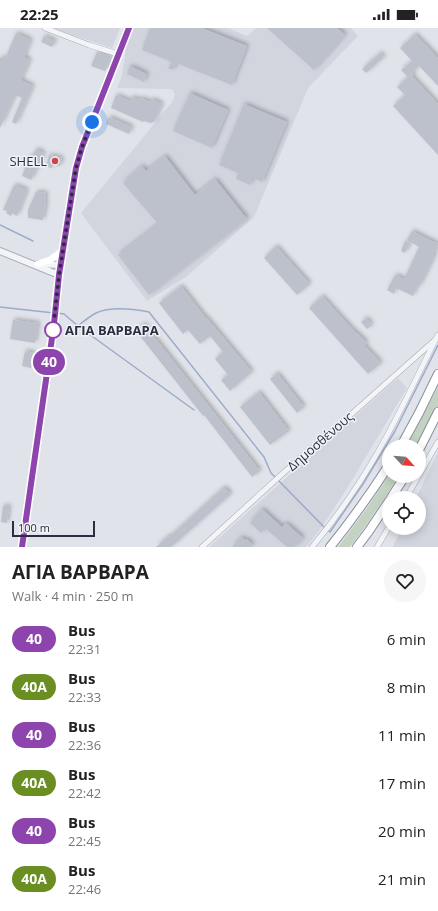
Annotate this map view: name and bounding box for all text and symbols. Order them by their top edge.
text: 22:25 [20,4,59,24]
your location [82,112,102,132]
place label: SHELL [9,152,47,170]
marker: SHELL [50,156,60,166]
marker: ΑΓΙΑ ΒΑΡΒΑΡΑ [44,321,62,339]
place label: ΑΓΙΑ ΒΑΡΒΑΡΑ [65,321,159,339]
line badge: 40 [31,349,67,375]
text: 40 [41,352,57,371]
street label: Δημοσθένους [283,407,357,475]
north arrow [382,439,426,483]
map controls [382,439,426,535]
button: locate [382,491,426,535]
scale bar [12,519,95,538]
text: 100 m [18,520,50,535]
text: ΑΓΙΑ ΒΑΡΒΑΡΑ [12,559,149,585]
button: heart [384,560,426,602]
text: Walk · 4 min · 250 m [12,587,134,605]
text: Bus [68,620,95,640]
text: 40 [26,629,42,648]
text: 6 min [387,629,426,649]
text: 22:31 [68,640,101,658]
text: Bus [68,668,95,688]
text: 40Α [21,677,47,696]
text: 8 min [387,677,426,697]
text: 22:33 [68,688,101,706]
text: Bus [68,716,95,736]
text: 40 [26,725,42,744]
text: 11 min [378,725,426,745]
text: 22:36 [68,736,101,754]
text: Bus [68,764,95,784]
text: 40Α [21,773,47,792]
text: 17 min [378,773,426,793]
text: 22:42 [68,784,101,802]
text: Bus [68,812,95,832]
text: 40 [26,821,42,840]
text: 20 min [378,821,426,841]
text: 22:45 [68,832,101,850]
text: Bus [68,860,95,880]
text: 40Α [21,869,47,888]
text: 21 min [378,869,426,889]
text: 22:46 [68,880,101,898]

